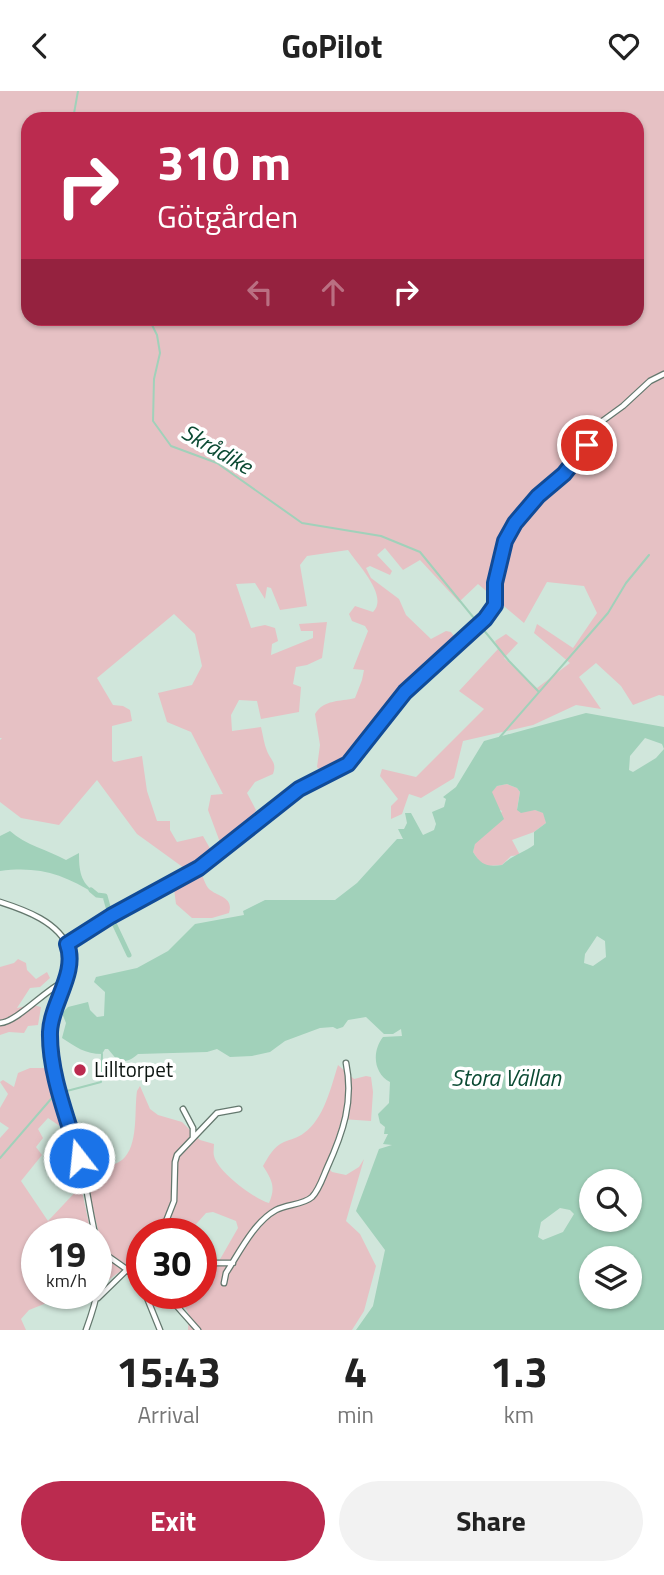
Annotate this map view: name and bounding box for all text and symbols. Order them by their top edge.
text: GoPilot [282,22,382,70]
icon: back [21,27,59,65]
icon: heart [605,27,643,65]
text: 310 m [157,124,291,199]
icon: right [42,140,133,231]
text: Götgården [157,192,298,240]
icon: left [241,273,279,311]
icon: ahead [314,273,352,311]
icon: right [387,273,425,311]
water label: Skrådike [175,414,261,484]
pin [557,415,617,475]
icon: arrive [568,426,606,464]
place label: Lilltorpet [94,1053,174,1085]
water label: Stora Vällan [451,1060,561,1095]
marker: Lilltorpet [72,1062,88,1078]
position arrow [42,1121,116,1195]
map controls [579,1169,642,1309]
button: search [579,1169,642,1232]
speed limit sign: 30 [126,1218,217,1309]
text: 19 [47,1227,86,1281]
button: layers [579,1246,642,1309]
text: km/h [46,1267,87,1294]
text: 15:43 [116,1339,221,1403]
text: 4 [344,1339,367,1403]
text: 1.3 [490,1339,548,1403]
text: Arrival [137,1397,200,1432]
text: min [337,1397,374,1432]
text: km [504,1397,534,1432]
button: Exit [21,1481,325,1561]
button: Share [339,1481,643,1561]

